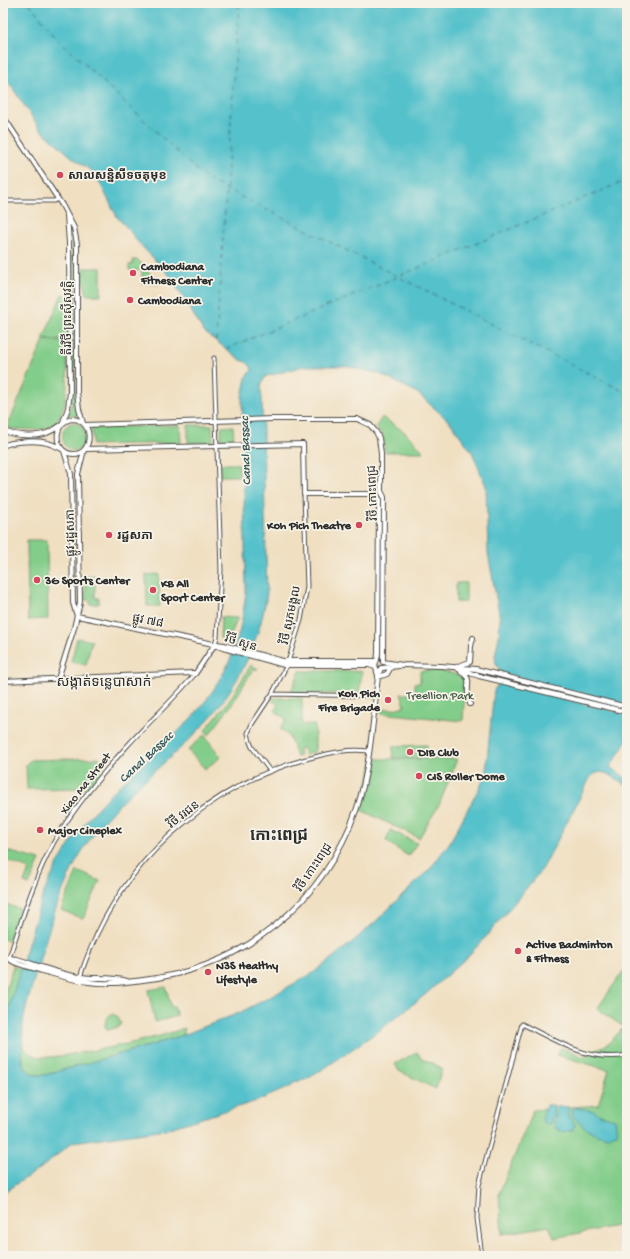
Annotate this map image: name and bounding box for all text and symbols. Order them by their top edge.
place label: សាលសន្និសីទចតុមុខ [68,167,167,184]
marker: សាលសន្និសីទចតុមុខ [55,170,65,180]
place label: Cambodiana Fitness Center [140,261,214,289]
marker: Cambodiana Fitness Center [128,268,138,278]
street label: តីរវិថី ព្រះស៊ីសុវត្តិ [60,281,76,355]
marker: Cambodiana [125,295,135,305]
place label: Cambodiana [137,295,202,309]
water label: Canal Bassac [238,415,255,485]
street label: វិថី កោះពេជ្រ [364,465,382,521]
street label: ផ្លូវ រដ្ឋសភា [65,509,81,557]
place label: Koh Pich Theatre [266,520,352,534]
marker: Koh Pich Theatre [354,520,364,530]
marker: រដ្ឋសភា [104,530,114,540]
place label: រដ្ឋសភា [117,530,153,544]
marker: 3G Sports Center [32,575,42,585]
place label: 3G Sports Center [44,575,131,589]
place label: KB All Sport Center [160,578,226,606]
street label: វិថី សុភមង្គល [276,584,305,646]
marker: KB All Sport Center [148,585,158,595]
street label: ផ្លូវ ៧៨ [131,612,164,633]
street label: វិថី សួន [222,630,259,655]
district label: សង្កាត់ទន្លេបាសាក់ [57,674,151,692]
place label: Koh Pich Fire Brigade [317,688,381,716]
park label: Treellion Park [406,690,475,704]
marker: Koh Pich Fire Brigade [383,695,393,705]
water label: Canal Bassac [116,728,178,787]
marker: DIB Club [405,747,415,757]
place label: DIB Club [417,747,459,761]
street label: Xiao Ma Street [58,750,116,819]
marker: CIS Roller Dome [414,771,424,781]
place label: CIS Roller Dome [426,771,505,785]
street label: វិថី វរជន [164,797,203,833]
marker: Major Cineplex [35,825,45,835]
place label: Major Cineplex [48,825,123,839]
district label: កោះពេជ្រ [250,828,308,847]
street label: វិថី កោះពេជ្រ [291,840,336,895]
place label: Active Badminton & Fitness [525,939,613,967]
marker: Active Badminton & Fitness [513,946,523,956]
place label: N3S Healthy Lifestyle [216,960,278,988]
marker: N3S Healthy Lifestyle [203,967,213,977]

